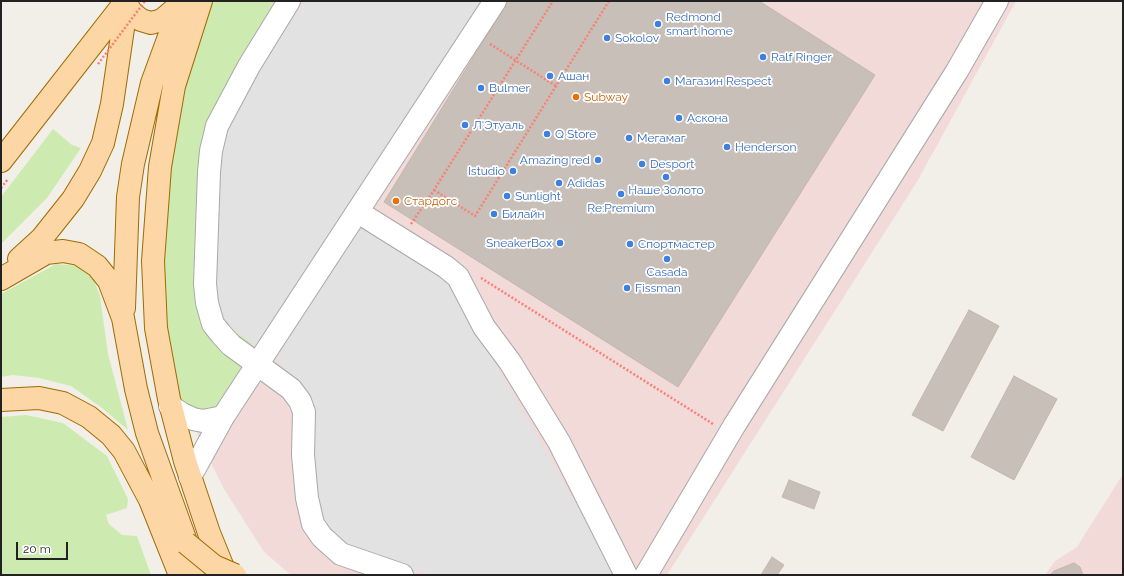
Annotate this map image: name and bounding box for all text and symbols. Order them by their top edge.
place label: Redmond smart home [666,10,733,38]
marker: Redmond smart home [653,19,663,29]
place label: Sokolov [615,31,659,45]
marker: Sokolov [602,33,612,43]
place label: Ralf Ringer [771,50,832,64]
marker: Ralf Ringer [758,52,768,62]
place label: Ашан [558,69,589,83]
marker: Ашан [545,71,555,81]
place label: Магазин Respect [675,74,772,88]
marker: Магазин Respect [662,76,672,86]
place label: Bulmer [489,81,530,95]
marker: Bulmer [476,83,486,93]
place label: Subway [584,90,628,104]
marker: Subway [571,92,581,102]
place label: Аскона [687,111,728,125]
marker: Аскона [674,113,684,123]
place label: Л'Этуаль [473,118,524,132]
marker: Л'Этуаль [460,120,470,130]
place label: Q Store [555,127,596,141]
marker: Q Store [542,129,552,139]
place label: Мегамаг [637,131,686,145]
marker: Мегамаг [624,133,634,143]
place label: Henderson [735,140,796,154]
marker: Henderson [722,142,732,152]
place label: Amazing red [520,153,590,167]
marker: Amazing red [593,155,603,165]
place label: Desport [650,157,694,171]
marker: Desport [637,159,647,169]
place label: Istudio [468,164,505,178]
marker: Istudio [508,166,518,176]
marker: Наше Золото [661,172,671,182]
place label: Adidas [567,176,605,190]
marker: Adidas [554,178,564,188]
place label: Наше Золото [628,183,704,197]
place label: Sunlight [515,189,561,203]
marker: Re:Premium [616,189,626,199]
marker: Sunlight [502,191,512,201]
place label: Стардогс [404,194,457,208]
marker: Стардогс [391,196,401,206]
place label: Re:Premium [587,201,655,215]
place label: Билайн [502,207,544,221]
marker: Билайн [489,209,499,219]
place label: SneakerBox [486,236,552,250]
place label: Спортмастер [638,237,715,251]
marker: SneakerBox [555,238,565,248]
marker: Спортмастер [625,239,635,249]
marker: Casada [662,254,672,264]
place label: Casada [646,265,688,279]
place label: Fissman [635,281,681,295]
marker: Fissman [622,283,632,293]
scale bar [18,534,70,560]
text: 20 m [23,542,51,556]

